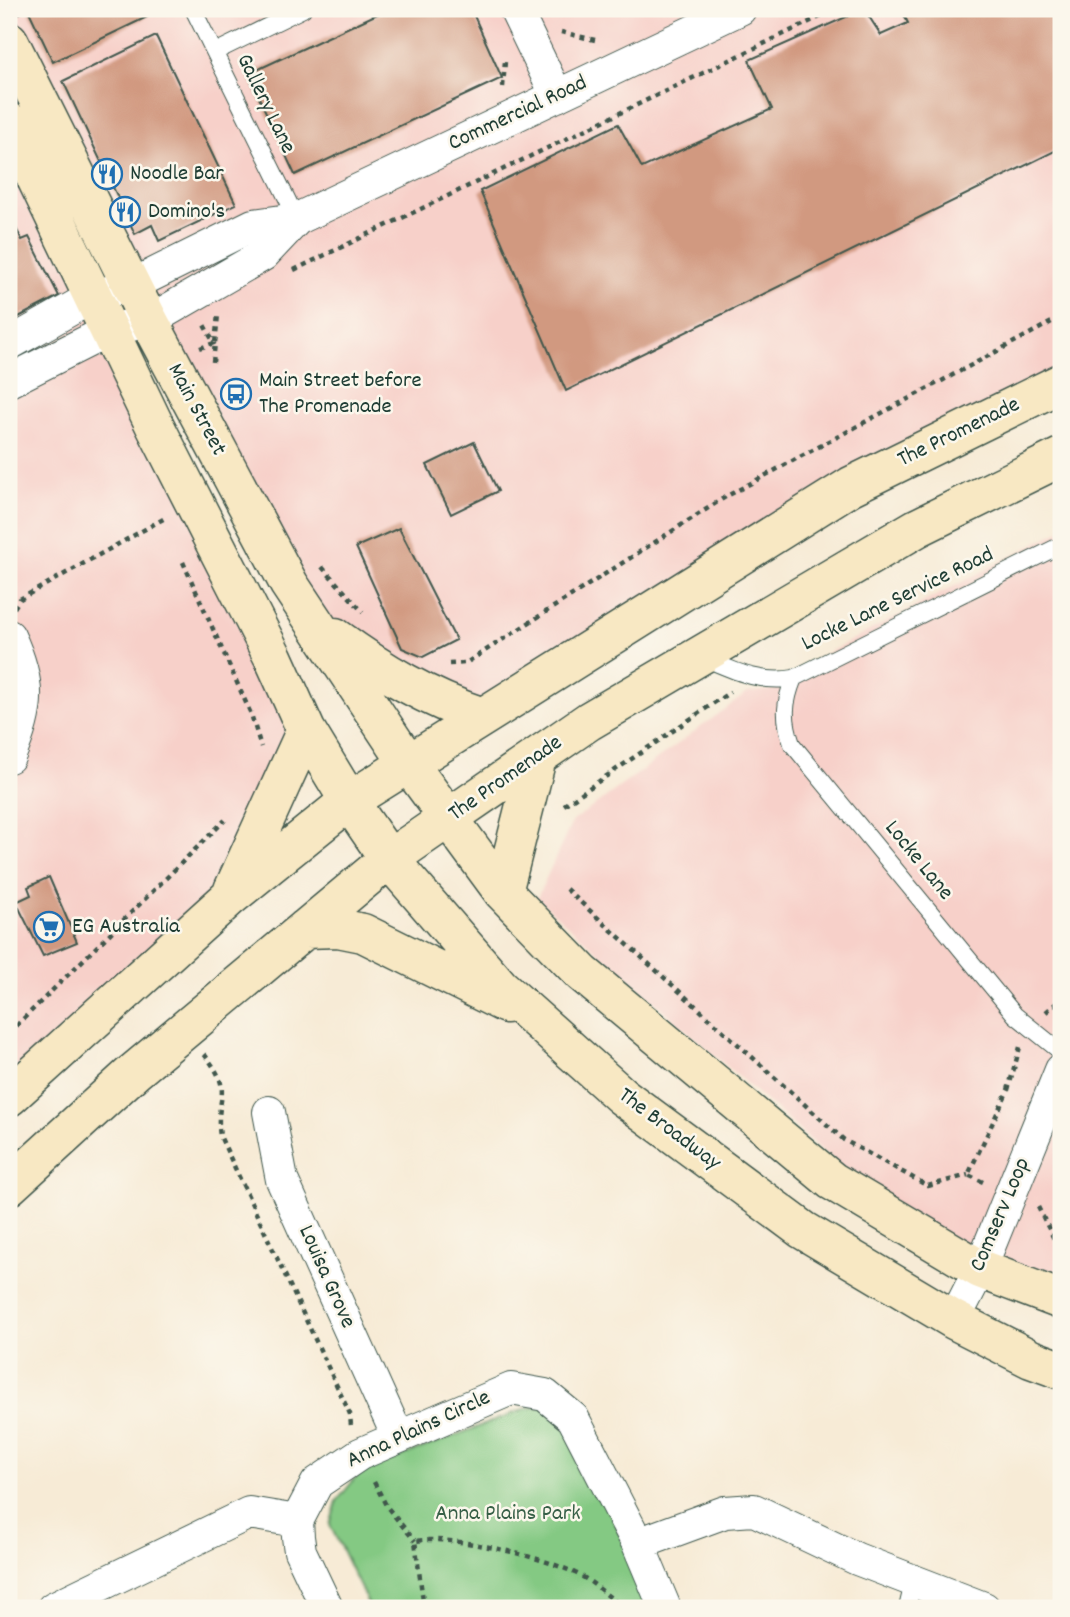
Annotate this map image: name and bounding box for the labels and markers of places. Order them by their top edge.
restaurant icon: Noodle Bar [90,157,124,191]
place label: Noodle Bar [130,158,224,191]
restaurant icon: Domino's [108,195,142,229]
place label: Domino's [148,196,225,229]
place label: Main Street before The Promenade [259,365,422,424]
bus stop icon: Main Street before The Promenade [219,377,253,411]
supermarket icon: EG Australia [32,910,66,944]
place label: EG Australia [72,911,181,944]

